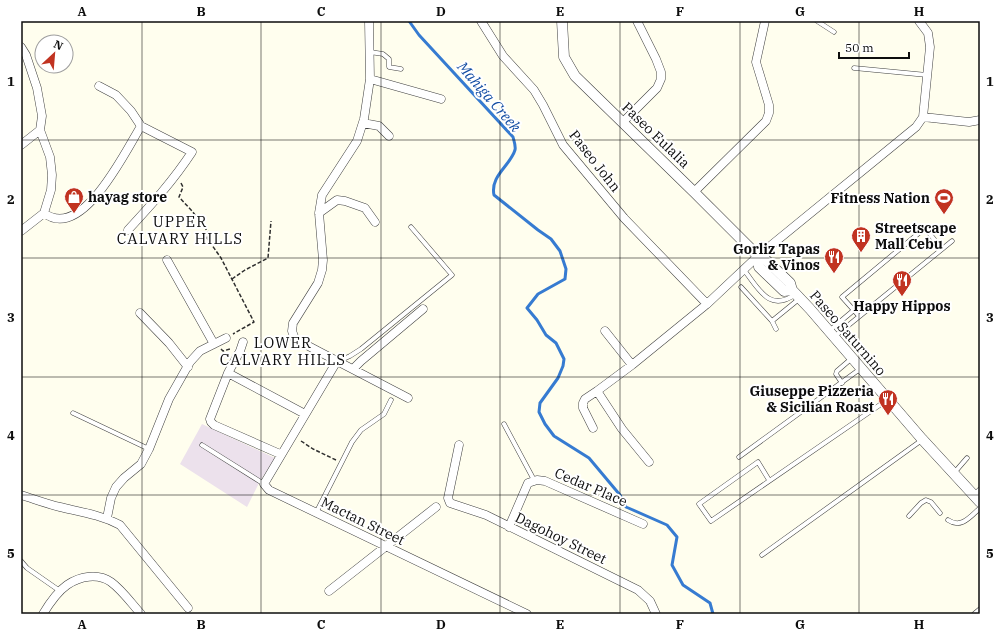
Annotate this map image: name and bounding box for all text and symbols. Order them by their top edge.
text: A [77,3,87,20]
text: B [196,3,206,20]
text: C [317,3,326,20]
text: D [436,3,446,20]
text: E [556,3,564,20]
text: F [676,3,684,20]
text: G [795,3,805,20]
text: H [914,3,925,20]
north arrow [34,34,74,74]
scale bar [839,34,909,60]
text: N [51,37,66,53]
text: 50 m [845,40,874,55]
water label: Mahiga Creek [453,57,525,136]
text: 1 [7,73,15,90]
text: 1 [986,73,994,90]
street label: Paseo Eulalia [618,98,694,172]
street label: Paseo John [565,126,625,196]
shop icon: hayag store [63,186,85,214]
sports icon: Fitness Nation [933,187,955,215]
place label: hayag store [88,188,167,206]
place label: Fitness Nation [831,189,930,207]
text: 2 [7,191,15,208]
text: 2 [986,191,994,208]
district label: UPPER CALVARY HILLS [117,212,243,248]
place label: Streetscape Mall Cebu [875,219,956,253]
building icon: Streetscape Mall Cebu [850,225,872,253]
place label: Gorliz Tapas & Vinos [733,240,820,274]
restaurant icon: Gorliz Tapas & Vinos [823,246,845,274]
restaurant icon: Happy Hippos [891,269,913,297]
street label: Paseo Saturnino [806,287,890,380]
place label: Happy Hippos [853,297,951,315]
text: 3 [7,309,15,326]
text: 3 [986,309,994,326]
district label: LOWER CALVARY HILLS [220,333,346,369]
place label: Giuseppe Pizzeria & Sicilian Roast [749,382,874,416]
restaurant icon: Giuseppe Pizzeria & Sicilian Roast [877,388,899,416]
text: 4 [7,427,15,444]
text: 4 [986,427,994,444]
street label: Cedar Place [552,464,630,510]
street label: Mactan Street [318,493,408,549]
street label: Dagohoy Street [512,508,610,568]
text: 5 [7,545,15,562]
text: 5 [986,545,994,562]
text: A [77,616,87,633]
text: B [196,616,206,633]
text: C [317,616,326,633]
text: D [436,616,446,633]
text: E [556,616,564,633]
text: F [676,616,684,633]
text: G [795,616,805,633]
text: H [914,616,925,633]

